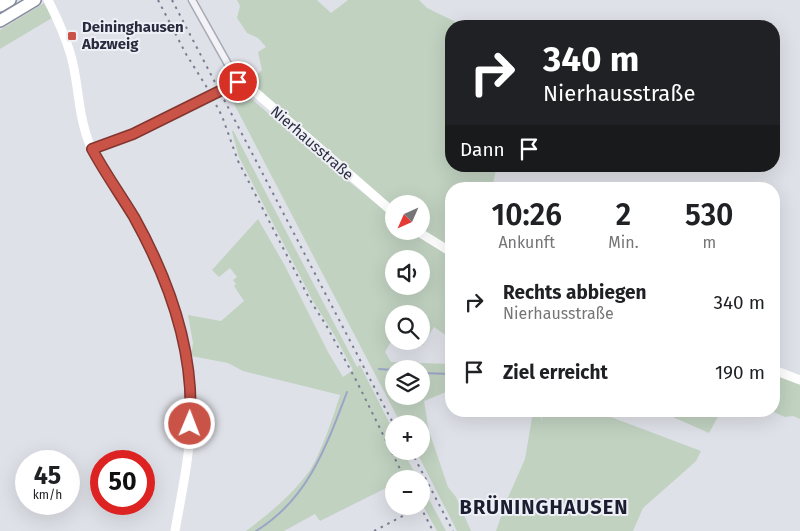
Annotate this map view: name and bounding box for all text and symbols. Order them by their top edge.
place label: Deininghausen Abzweig [81,18,184,53]
marker: Deininghausen Abzweig [66,30,78,42]
text: 340 m [543,38,639,80]
icon: right [460,40,525,105]
pin [217,61,259,103]
icon: arrive [224,68,252,96]
text: Nierhausstraße [543,80,695,107]
street label: Nierhausstraße [267,102,357,184]
icon: arrive [515,135,543,163]
text: Dann [460,138,505,161]
north arrow [385,195,430,240]
map controls [385,195,430,515]
text: 10:26 [492,197,562,233]
text: 2 [616,197,631,233]
text: 530 [685,197,733,233]
text: Ankunft [498,233,555,252]
text: Min. [608,233,639,252]
text: m [702,233,716,252]
button: sound [385,250,430,295]
text: Rechts abbiegen [503,281,646,304]
icon: right [460,288,488,316]
text: 340 m [714,291,765,314]
text: Nierhausstraße [503,304,614,323]
button: search [385,305,430,350]
icon: arrive [460,358,488,386]
button: layers [385,360,430,405]
text: Ziel erreicht [503,361,608,384]
text: 190 m [715,361,765,384]
position arrow [163,397,215,449]
button: + [385,415,430,460]
speed limit sign: 50 [90,450,155,515]
text: 45 [34,461,61,491]
button: − [385,470,430,515]
text: km/h [33,488,62,502]
district label: BRÜNINGHAUSEN [460,495,628,519]

